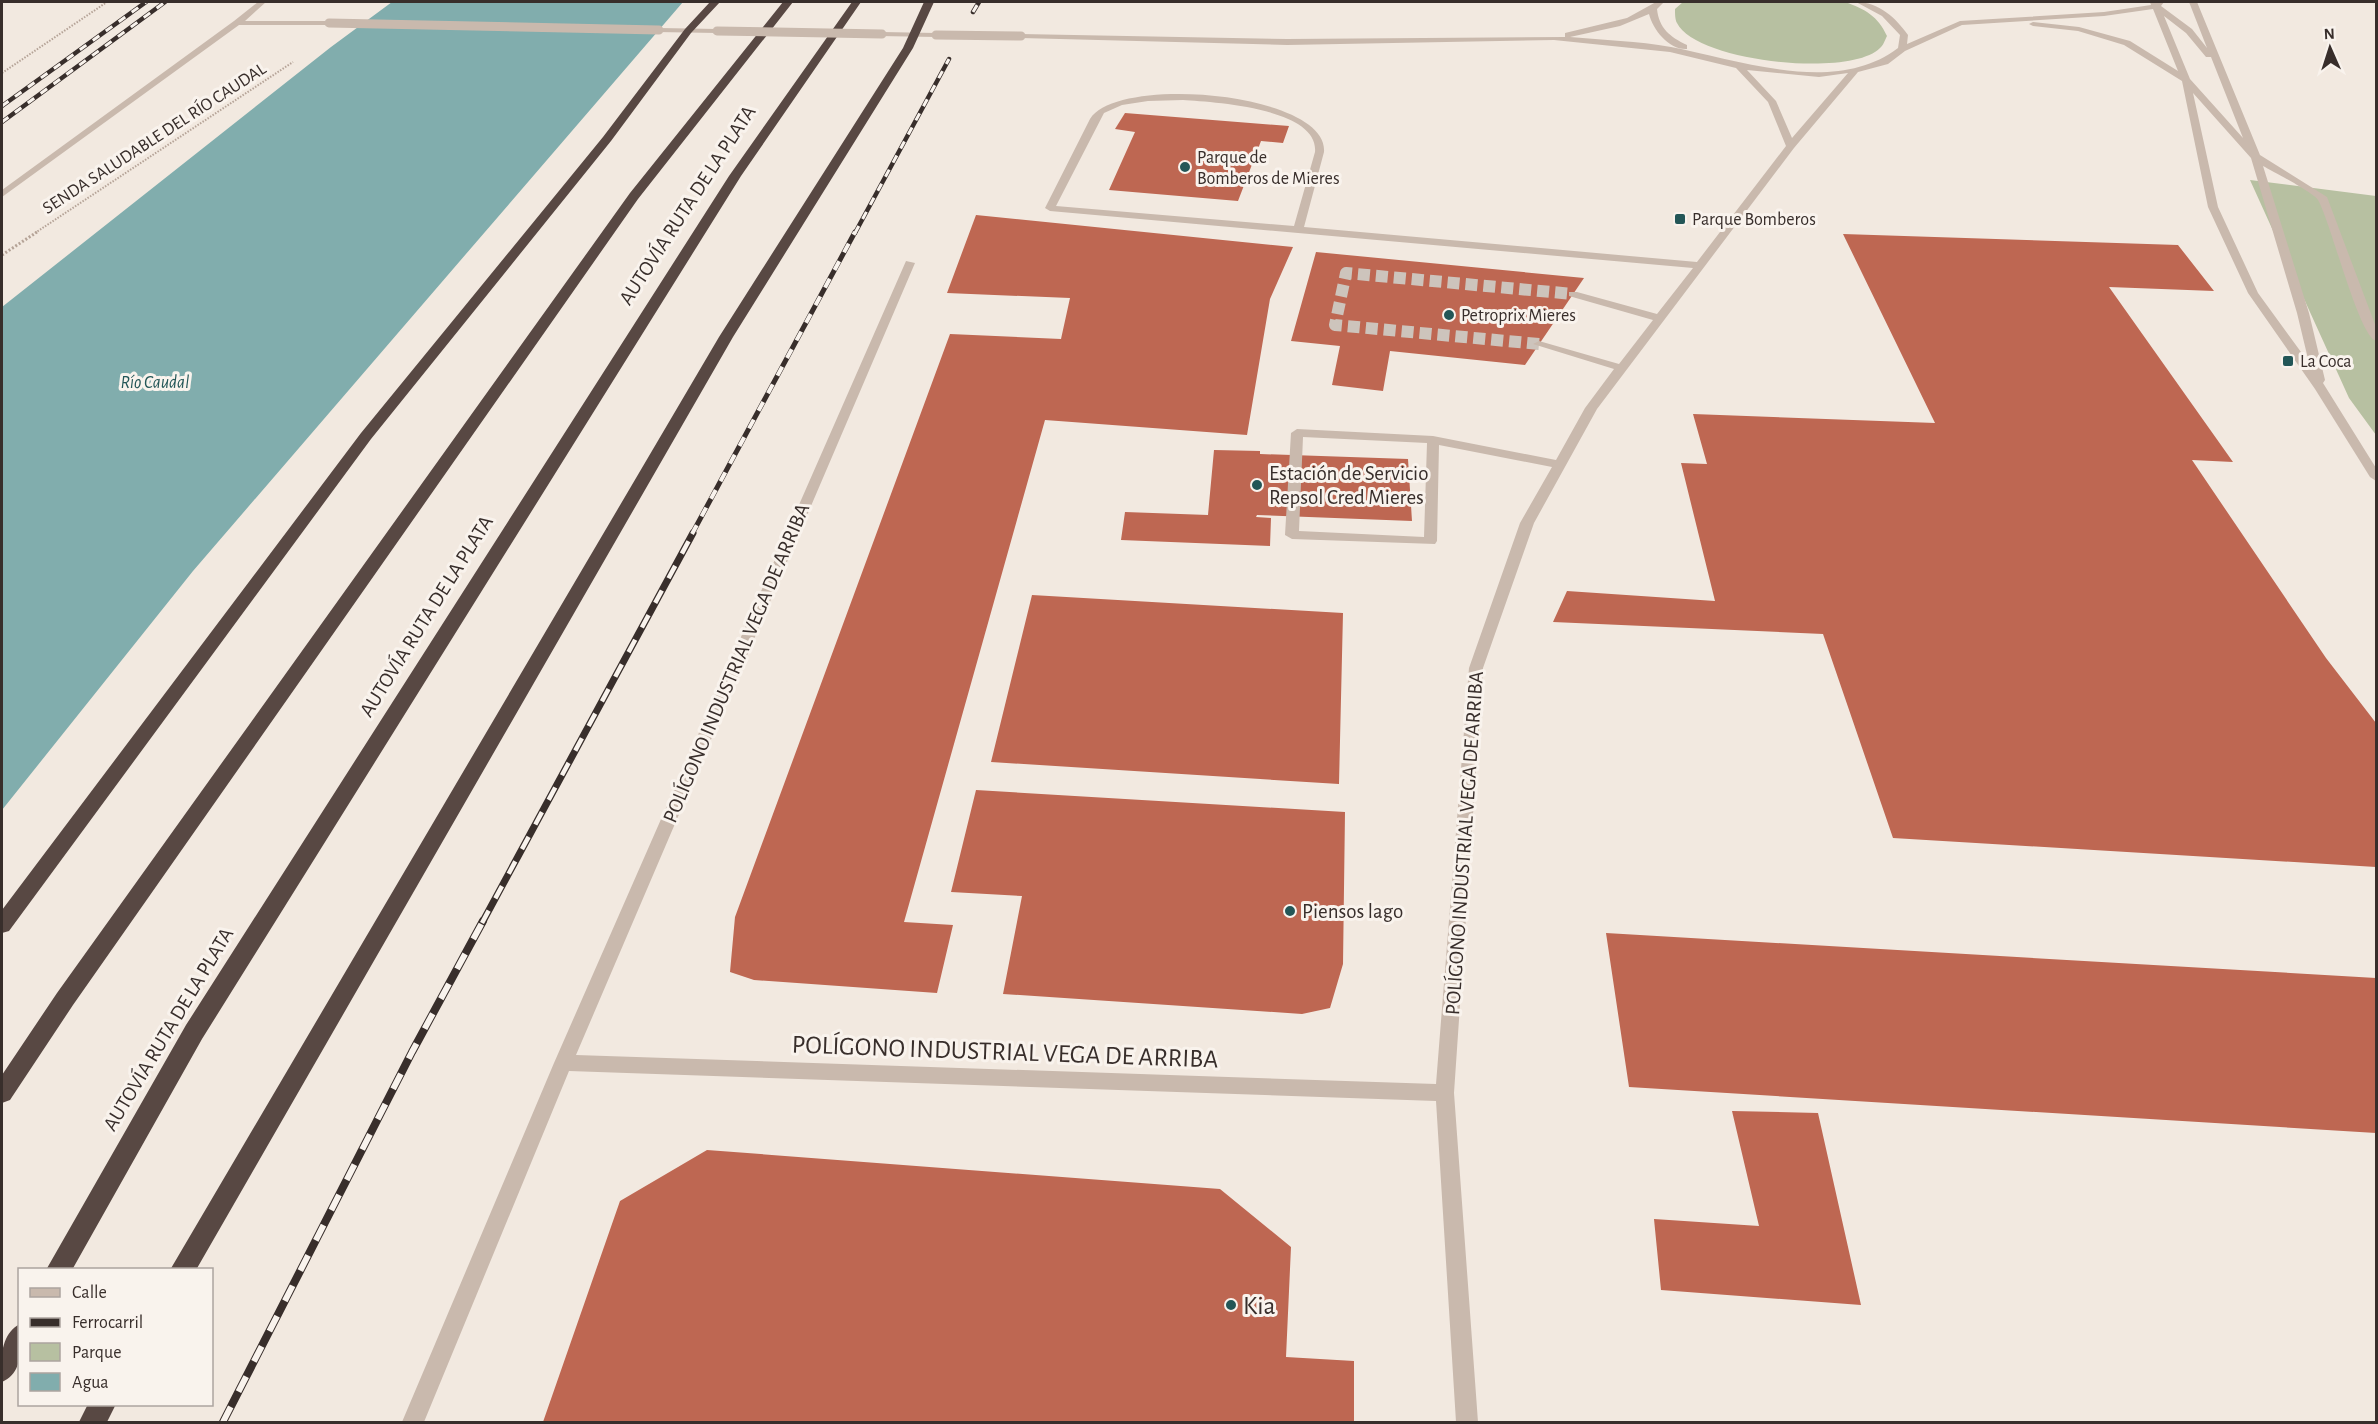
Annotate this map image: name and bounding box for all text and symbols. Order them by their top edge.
north arrow [2300,18,2360,78]
text: N [2323,26,2335,42]
street label: SENDA SALUDABLE DEL RÍO CAUDAL [38,57,270,218]
street label: AUTOVÍA RUTA DE LA PLATA [613,101,760,309]
place label: Parque de Bomberos de Mieres [1197,149,1340,188]
marker: Parque de Bomberos de Mieres [1178,160,1192,174]
place label: Parque Bomberos [1692,211,1816,229]
marker: Parque Bomberos [1673,212,1687,226]
place label: Petroprix Mieres [1461,307,1576,325]
marker: Petroprix Mieres [1442,308,1456,322]
place label: La Coca [2300,353,2352,371]
marker: La Coca [2281,354,2295,368]
water label: Río Caudal [121,374,189,392]
place label: Estación de Servicio Repsol Cred Mieres [1269,463,1429,508]
marker: Estación de Servicio Repsol Cred Mieres [1250,478,1264,492]
street label: POLÍGONO INDUSTRIAL VEGA DE ARRIBA [658,500,813,826]
street label: AUTOVÍA RUTA DE LA PLATA [354,511,497,721]
street label: POLÍGONO INDUSTRIAL VEGA DE ARRIBA [1440,670,1487,1016]
place label: Piensos lago [1302,901,1403,922]
marker: Piensos lago [1283,904,1297,918]
street label: AUTOVÍA RUTA DE LA PLATA [98,923,237,1135]
street label: POLÍGONO INDUSTRIAL VEGA DE ARRIBA [791,1030,1219,1072]
legend [18,1268,213,1406]
text: Calle [72,1284,107,1302]
place label: Kia [1243,1293,1276,1319]
marker: Kia [1224,1298,1238,1312]
text: Ferrocarril [72,1314,143,1332]
text: Parque [72,1344,121,1362]
text: Agua [72,1374,109,1392]

